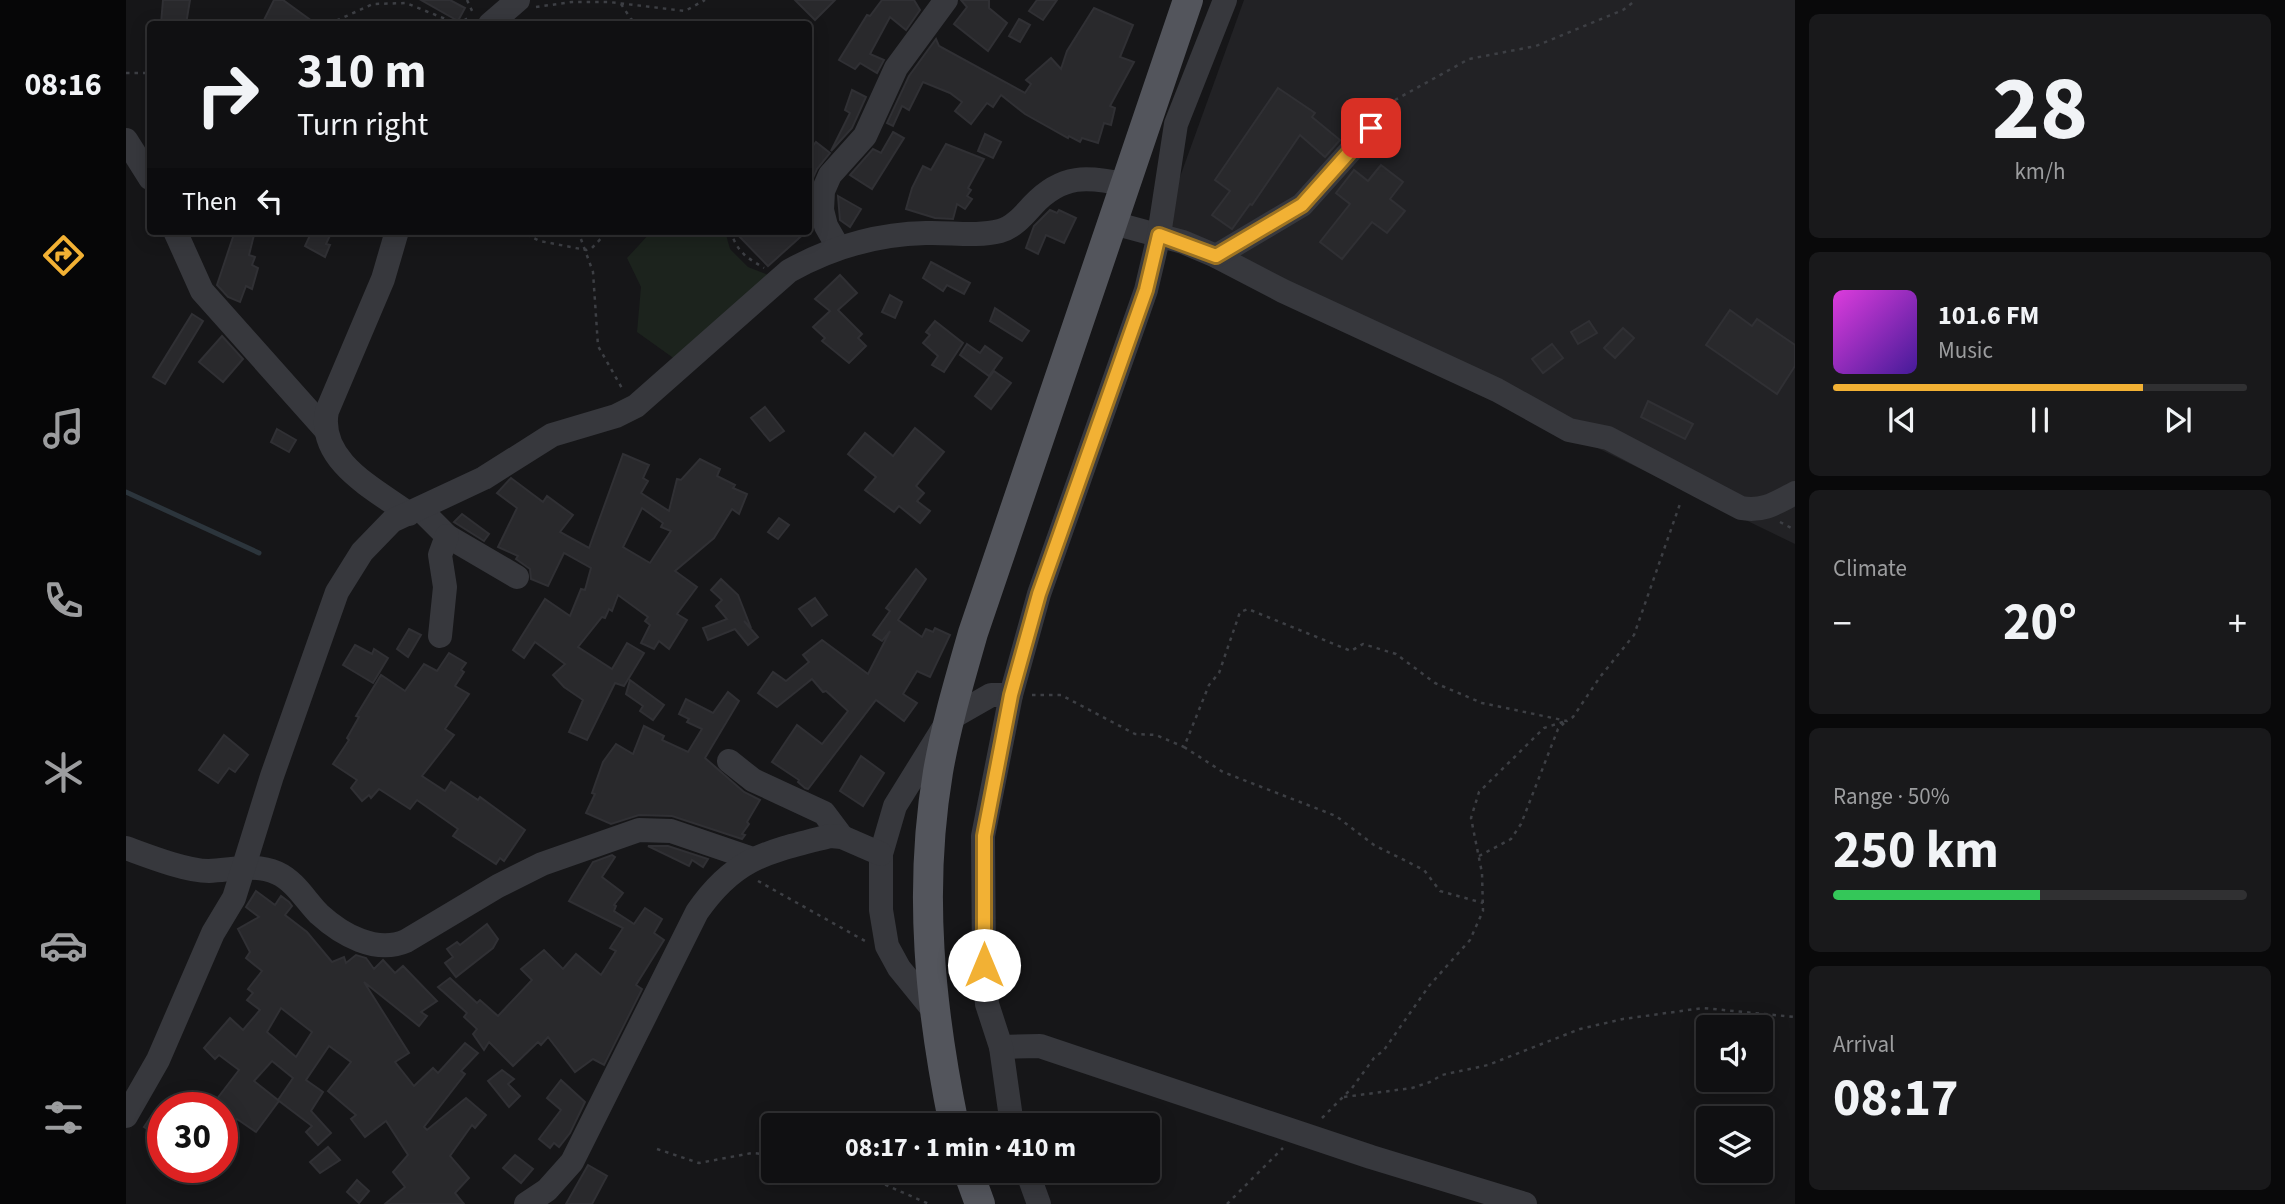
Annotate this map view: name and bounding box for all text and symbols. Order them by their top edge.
text: 310 m [297,37,426,107]
text: 28 [1992,45,2088,174]
icon: right [182,49,273,140]
text: 08:16 [24,62,102,108]
pin [1341,98,1401,158]
text: Turn right [297,102,428,148]
icon: arrive [1352,109,1390,147]
text: km/h [2014,155,2066,188]
icon: left [251,182,289,220]
text: Then [182,183,237,220]
icon: directions [39,231,88,280]
text: 101.6 FM [1938,297,2039,334]
text: Music [1938,334,1993,367]
icon: previous [1883,401,1921,439]
icon: pause [2021,401,2059,439]
icon: next [2159,401,2197,439]
icon: music [39,404,88,453]
text: Climate [1833,552,1907,585]
icon: phone [39,576,88,625]
text: 20° [2003,586,2077,660]
text: − [1833,597,1852,651]
text: + [2228,597,2247,651]
icon: climate [39,748,88,797]
text: Range · 50% [1833,780,1950,813]
text: 250 km [1833,814,1999,888]
icon: car [39,921,88,970]
position arrow [947,928,1021,1002]
map controls [1696,1015,1773,1183]
button: sound [1696,1015,1773,1092]
text: Arrival [1833,1028,1895,1061]
text: 08:17 [1833,1062,1958,1136]
speed limit sign: 30 [147,1092,238,1183]
icon: filters [39,1093,88,1142]
button: layers [1696,1106,1773,1183]
text: 08:17 · 1 min · 410 m [845,1129,1076,1166]

